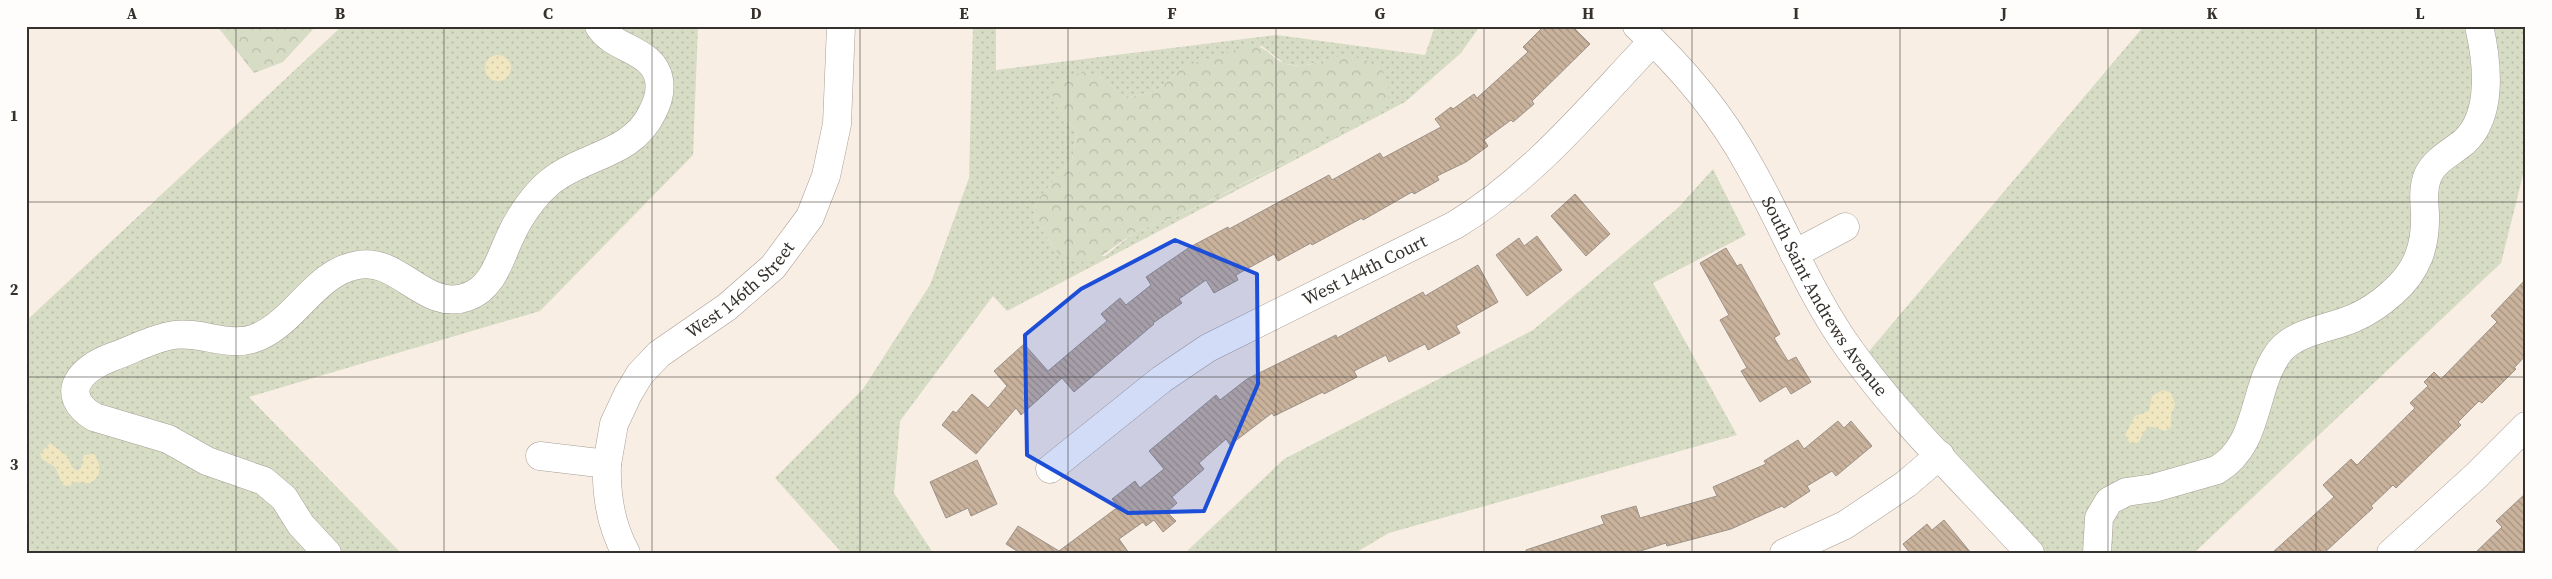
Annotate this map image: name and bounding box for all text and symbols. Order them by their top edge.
text: A [127,2,138,24]
text: B [335,2,346,24]
text: C [543,2,553,24]
text: D [750,2,762,24]
text: E [959,2,969,24]
text: F [1167,2,1177,24]
text: G [1375,2,1386,24]
text: H [1582,2,1594,24]
text: I [1793,2,1799,24]
text: J [2000,2,2007,24]
text: K [2206,2,2218,24]
text: L [2415,2,2425,24]
text: 1 [10,104,18,126]
street label: South Saint Andrews Avenue [1756,192,1894,401]
street label: West 144th Court [1298,228,1431,311]
street label: West 146th Street [680,236,800,344]
text: 2 [10,278,19,300]
text: 3 [10,453,19,475]

